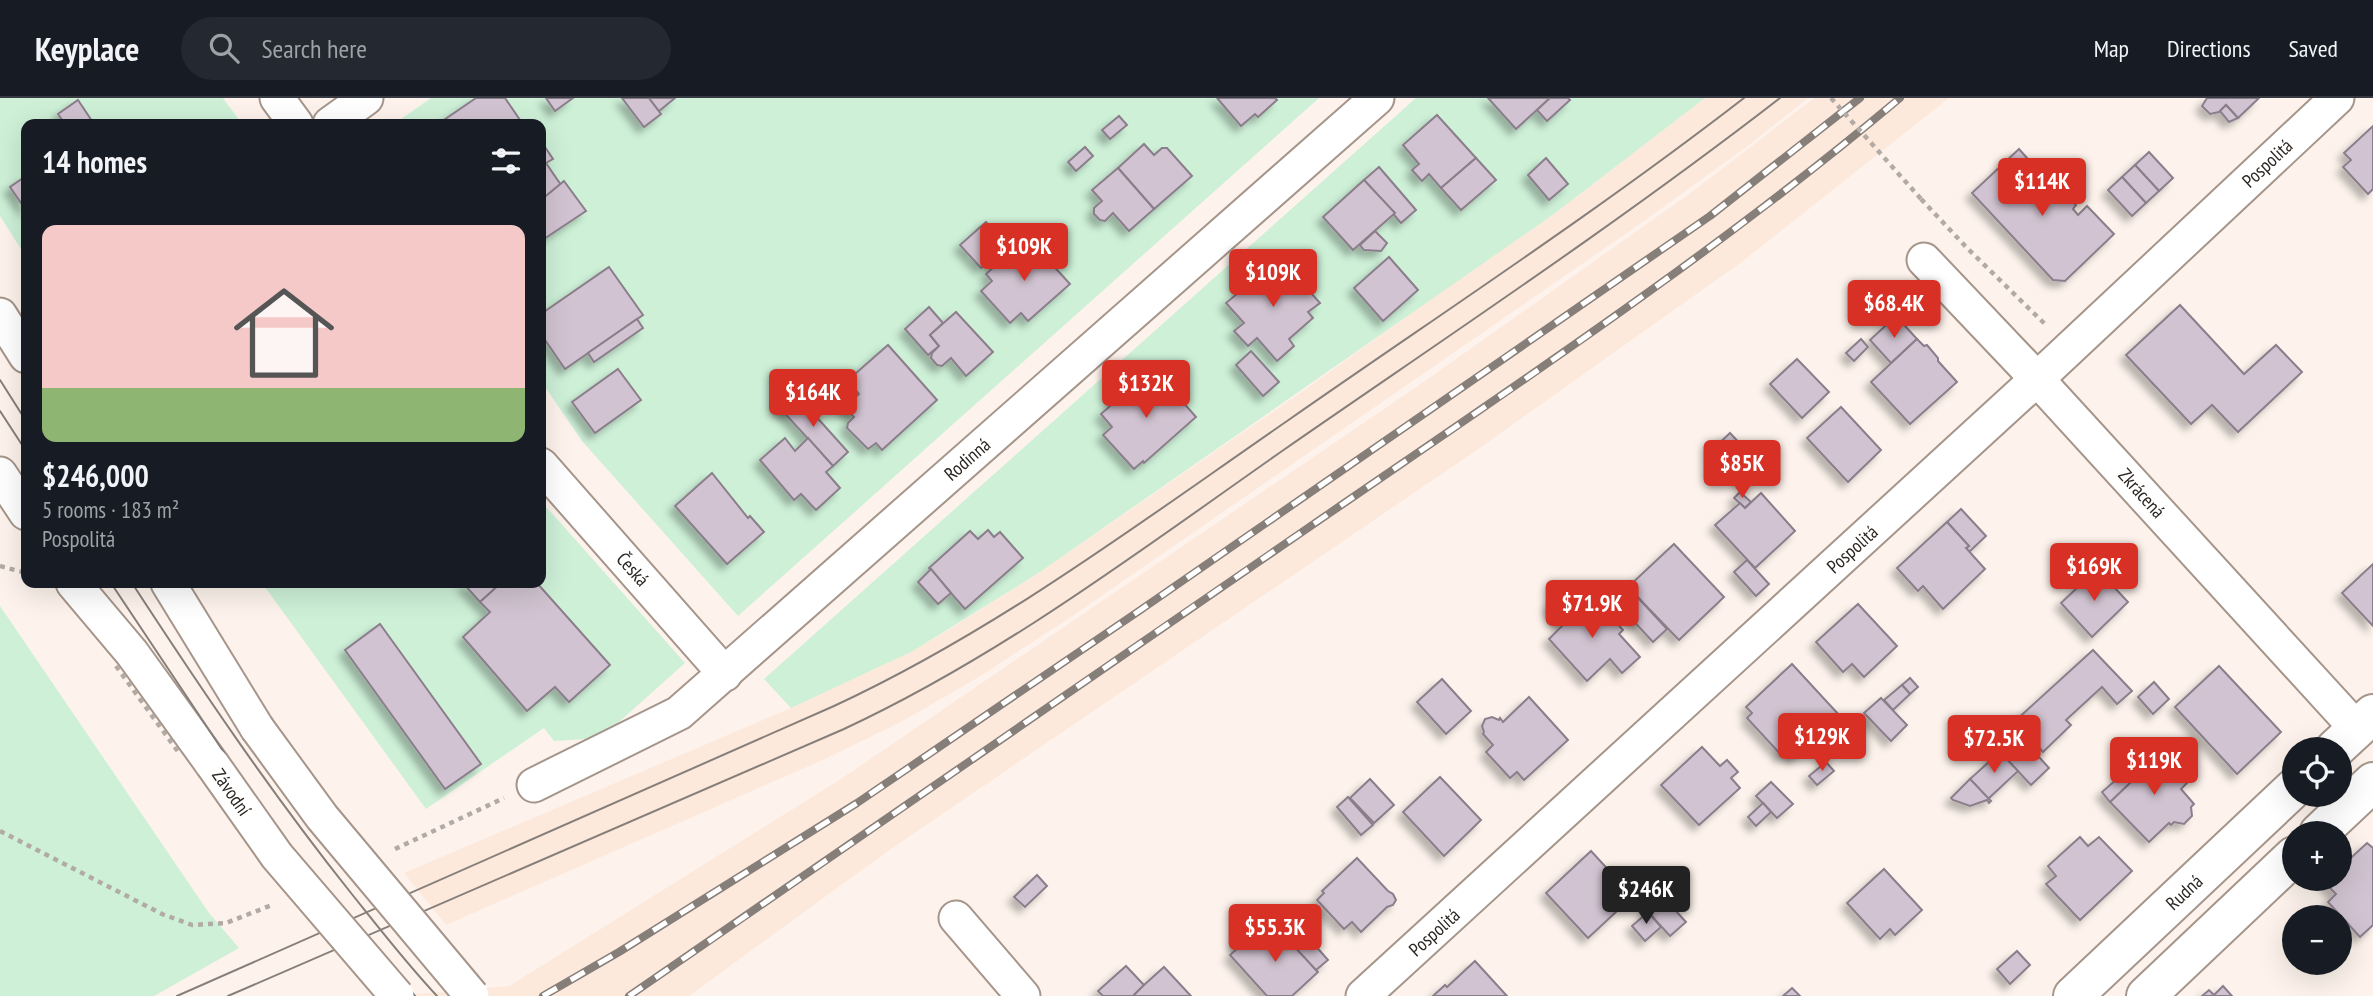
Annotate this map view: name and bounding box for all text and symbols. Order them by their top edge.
search box [181,17,671,80]
text: Keyplace [35,27,139,70]
icon: search [205,29,243,67]
text: Search here [261,32,367,65]
text: Map [2094,33,2129,64]
text: Directions [2167,33,2251,64]
text: Saved [2289,33,2338,64]
street label: Pospolitá [2237,134,2297,192]
text: 14 homes [42,142,147,181]
icon: filters [487,142,525,180]
pin: $114K [1993,158,2091,218]
text: $114K [2014,166,2070,195]
pin: $109K [975,223,1073,283]
text: $109K [996,231,1052,260]
pin: $109K [1224,250,1322,309]
text: $109K [1245,257,1301,286]
icon: home [221,270,347,396]
pin: $68.4K [1837,280,1951,340]
text: $68.4K [1864,288,1924,317]
pin: $132K [1097,360,1195,420]
text: $132K [1118,368,1174,397]
pin: $164K [764,370,862,429]
text: $164K [785,377,841,406]
street label: Rodinná [939,432,995,486]
pin: $85K [1701,440,1783,500]
text: $85K [1720,448,1764,477]
text: $246,000 [42,456,149,495]
street label: Zkrácená [2113,463,2171,523]
text: 5 rooms · 183 m² [42,495,179,524]
street label: Pospolitá [1821,520,1883,578]
text: Pospolitá [42,524,115,553]
pin: $169K [2045,544,2143,603]
street label: Česká [612,547,654,591]
text: $169K [2066,551,2122,580]
pin: $71.9K [1535,580,1649,640]
text: $71.9K [1562,588,1622,617]
pin: $129K [1773,714,1871,773]
pin: $72.5K [1937,716,2051,775]
text: $129K [1794,721,1850,750]
text: $72.5K [1964,723,2024,752]
map controls [2282,737,2352,975]
button: locate [2282,737,2352,807]
pin: $119K [2105,738,2203,797]
text: $119K [2126,745,2182,774]
street label: Závodní [207,764,257,820]
button: + [2282,821,2352,891]
pin: $246K [1597,866,1695,926]
street label: Rudná [2161,869,2207,915]
text: $246K [1618,874,1674,903]
street label: Pospolitá [1403,903,1465,961]
pin: $55.3K [1218,904,1332,964]
button: − [2282,905,2352,975]
text: $55.3K [1245,912,1305,941]

